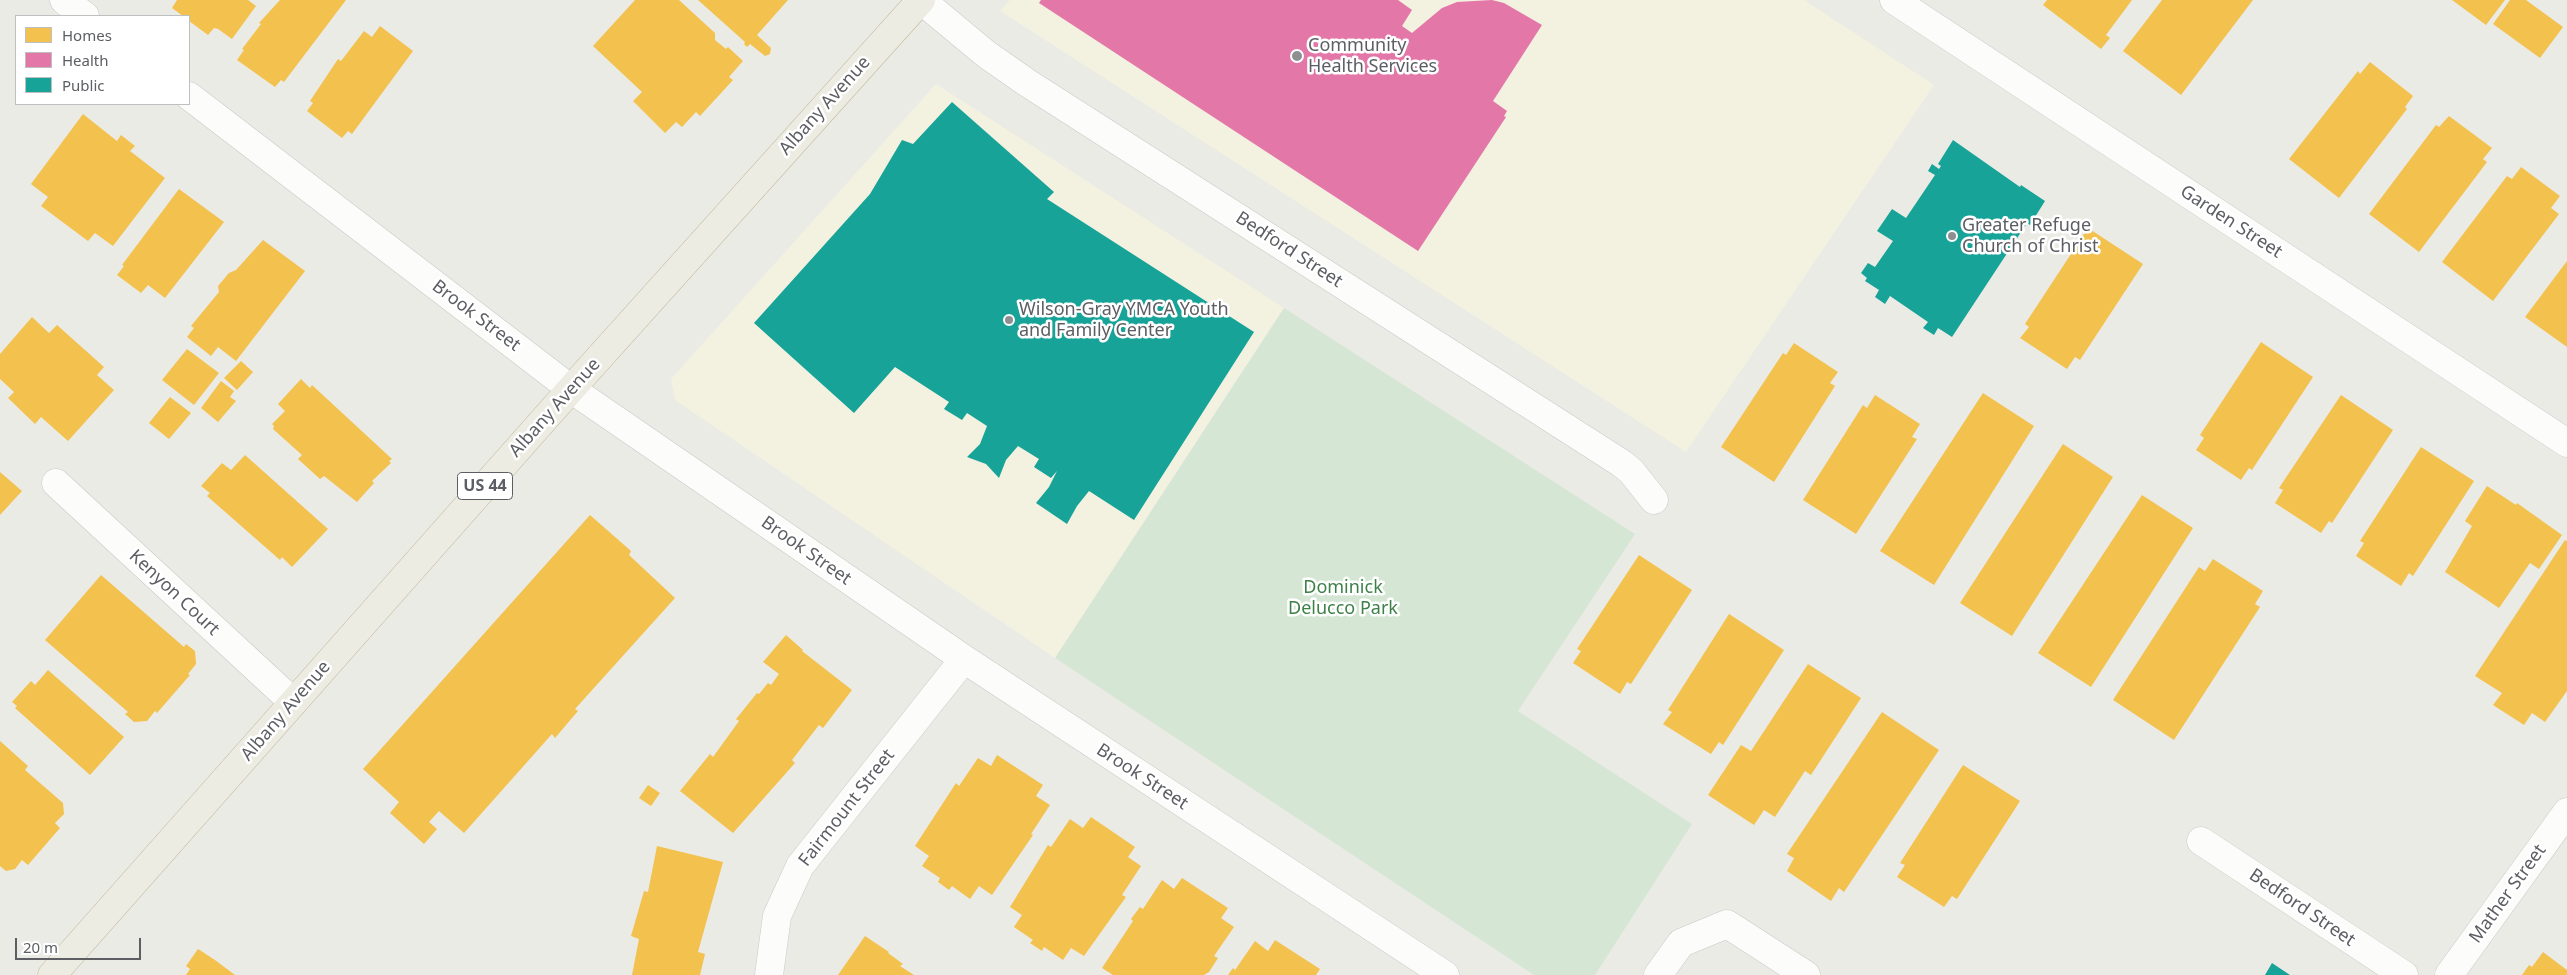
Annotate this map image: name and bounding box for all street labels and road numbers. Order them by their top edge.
street label: Albany Avenue [775,52,875,160]
street label: Garden Street [2176,181,2286,263]
street label: Bedford Street [1232,207,1346,293]
street label: Brook Street [428,276,524,356]
street label: Albany Avenue [505,354,605,462]
road number: US 44 [458,472,512,500]
street label: Brook Street [757,512,855,590]
street label: Kenyon Court [124,546,224,640]
street label: Albany Avenue [237,657,335,765]
street label: Brook Street [1092,739,1192,815]
street label: Fairmount Street [794,745,900,871]
street label: Mather Street [2465,840,2551,948]
street label: Bedford Street [2245,865,2359,951]

